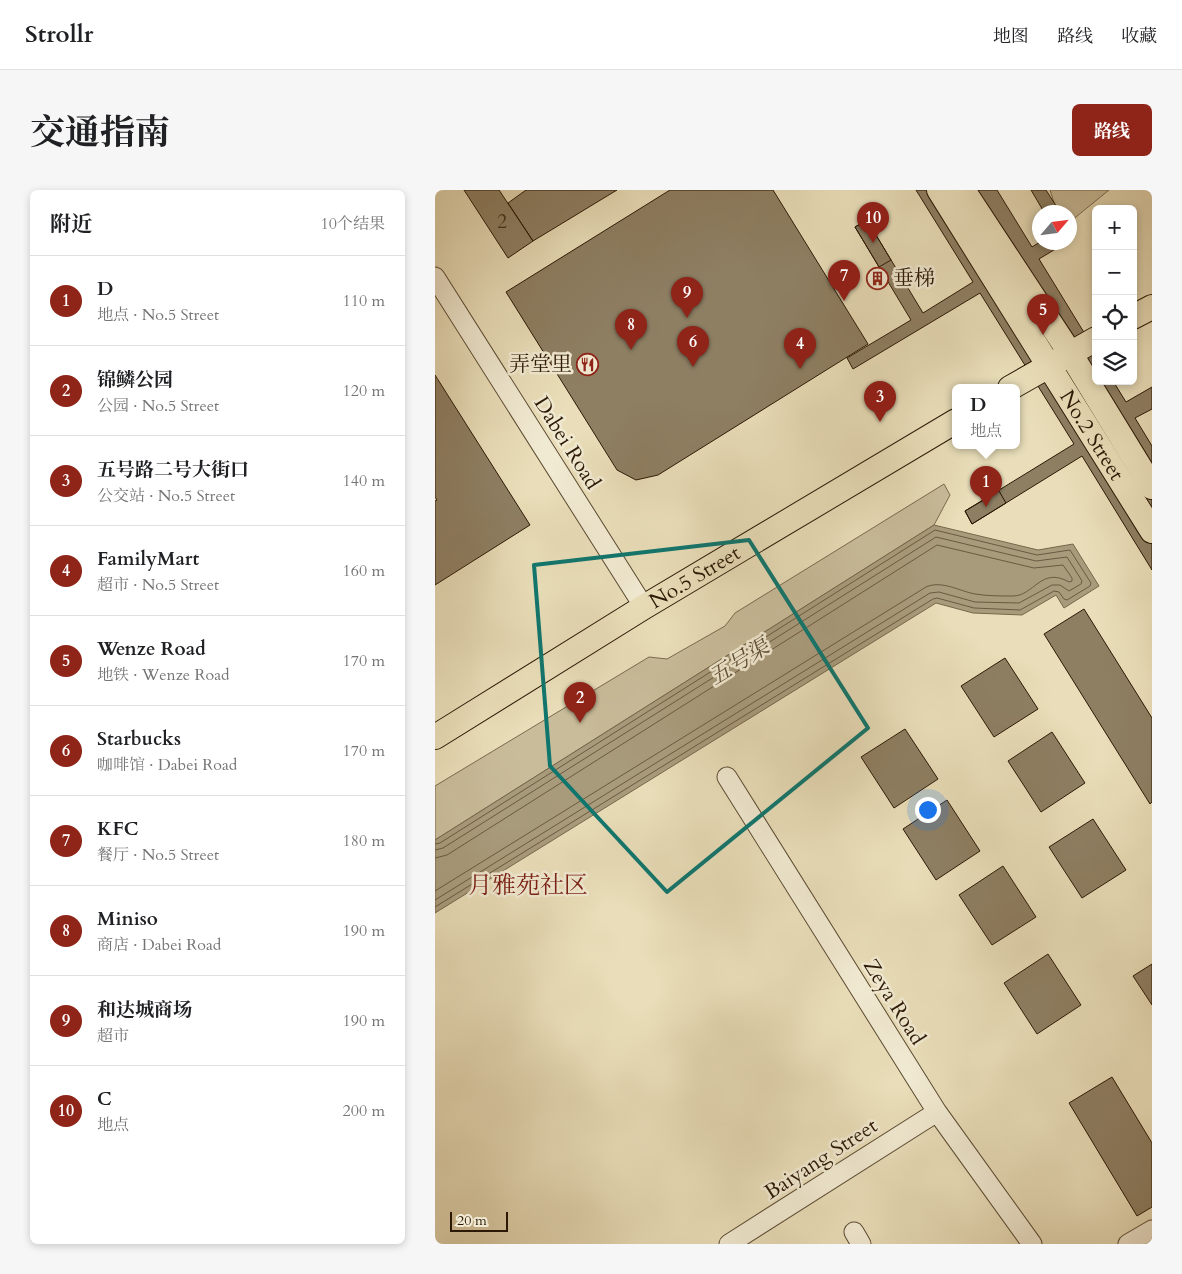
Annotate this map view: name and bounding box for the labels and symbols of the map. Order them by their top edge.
pin: 10 [857,202,889,243]
north arrow [1032,205,1077,250]
house number: 2 [497,209,507,235]
pin: 7 [828,260,860,301]
place label: 垂梯 [893,264,935,293]
building icon: 垂梯 [865,266,889,290]
pin: 9 [671,277,703,318]
pin: 5 [1027,294,1059,335]
pin: 8 [615,309,647,350]
pin: 6 [677,326,709,367]
pin: 4 [784,328,816,369]
place label: 弄堂里 [509,350,572,379]
restaurant icon: 弄堂里 [576,352,600,376]
pin: 3 [864,381,896,422]
street label: No.2 Street [1053,384,1132,486]
street label: Dabei Road [527,391,607,495]
pin: 1 [970,466,1002,507]
street label: No.5 Street [644,538,746,615]
water label: 五号渠 [703,630,777,692]
pin: 2 [564,682,596,723]
your location [915,797,941,823]
district label: 月雅苑社区 [468,869,588,902]
street label: Zeya Road [856,953,932,1051]
street label: Baiyang Street [759,1111,883,1206]
scale bar [450,1209,507,1232]

